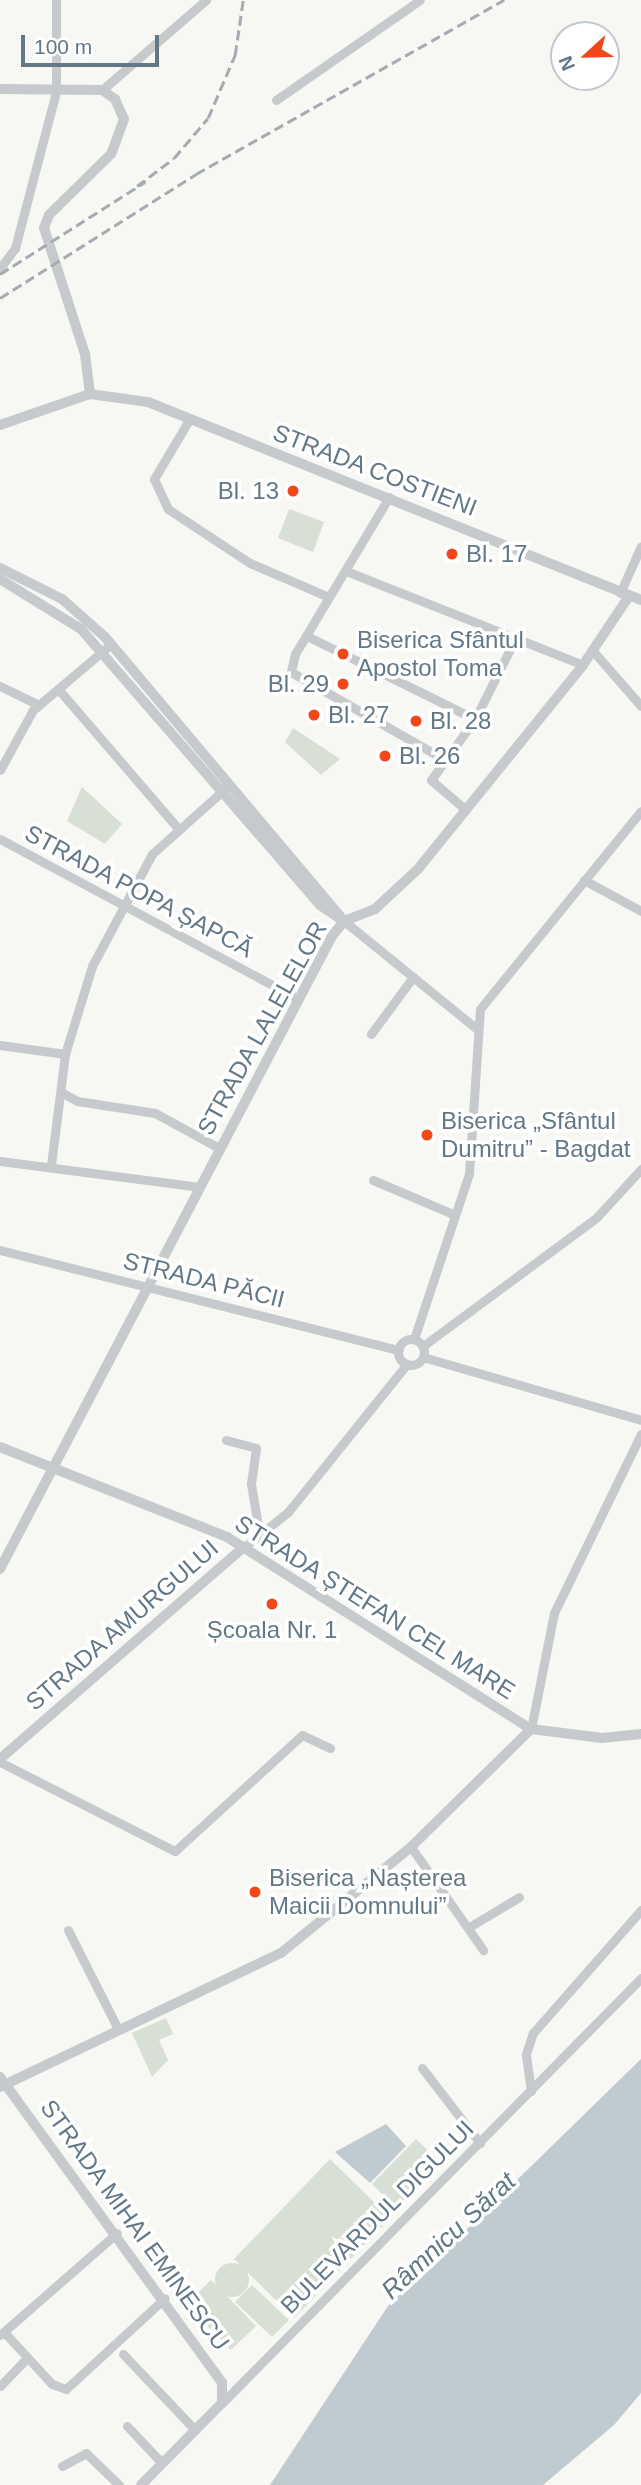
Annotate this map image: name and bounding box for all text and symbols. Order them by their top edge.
scale bar [24,21,163,65]
north arrow [550,21,620,91]
text: 100 m [34,35,92,58]
text: N [555,53,579,74]
street label: STRADA COSTIENI [268,418,482,522]
place label: Bl. 13 [218,477,279,505]
marker: Bl. 13 [285,483,301,499]
place label: Bl. 17 [466,540,527,568]
marker: Bl. 17 [444,546,460,562]
place label: Biserica Sfântul Apostol Toma [357,626,524,682]
marker: Biserica Sfântul Apostol Toma [335,646,351,662]
place label: Bl. 29 [268,670,329,698]
marker: Bl. 29 [335,676,351,692]
place label: Bl. 27 [328,701,389,729]
marker: Bl. 27 [306,707,322,723]
place label: Bl. 28 [430,707,491,735]
marker: Bl. 28 [408,713,424,729]
place label: Bl. 26 [399,742,460,770]
marker: Bl. 26 [377,748,393,764]
street label: STRADA POPA ȘAPCĂ [19,818,259,964]
street label: STRADA LALELELOR [191,915,333,1141]
place label: Biserica „Sfântul Dumitru” - Bagdat [441,1107,630,1163]
marker: Biserica „Sfântul Dumitru” - Bagdat [419,1127,435,1143]
street label: STRADA PĂCII [120,1246,288,1314]
street label: STRADA ȘTEFAN CEL MARE [229,1508,521,1706]
street label: STRADA AMURGULUI [19,1533,225,1717]
marker: Școala Nr. 1 [264,1596,280,1612]
place label: Școala Nr. 1 [207,1616,337,1644]
place label: Biserica „Nașterea Maicii Domnului” [269,1864,466,1920]
marker: Biserica „Nașterea Maicii Domnului” [247,1884,263,1900]
street label: STRADA MIHAI EMINESCU [34,2094,236,2356]
street label: BULEVARDUL DIGULUI [274,2114,480,2320]
water label: Râmnicu Sărat [375,2166,523,2306]

